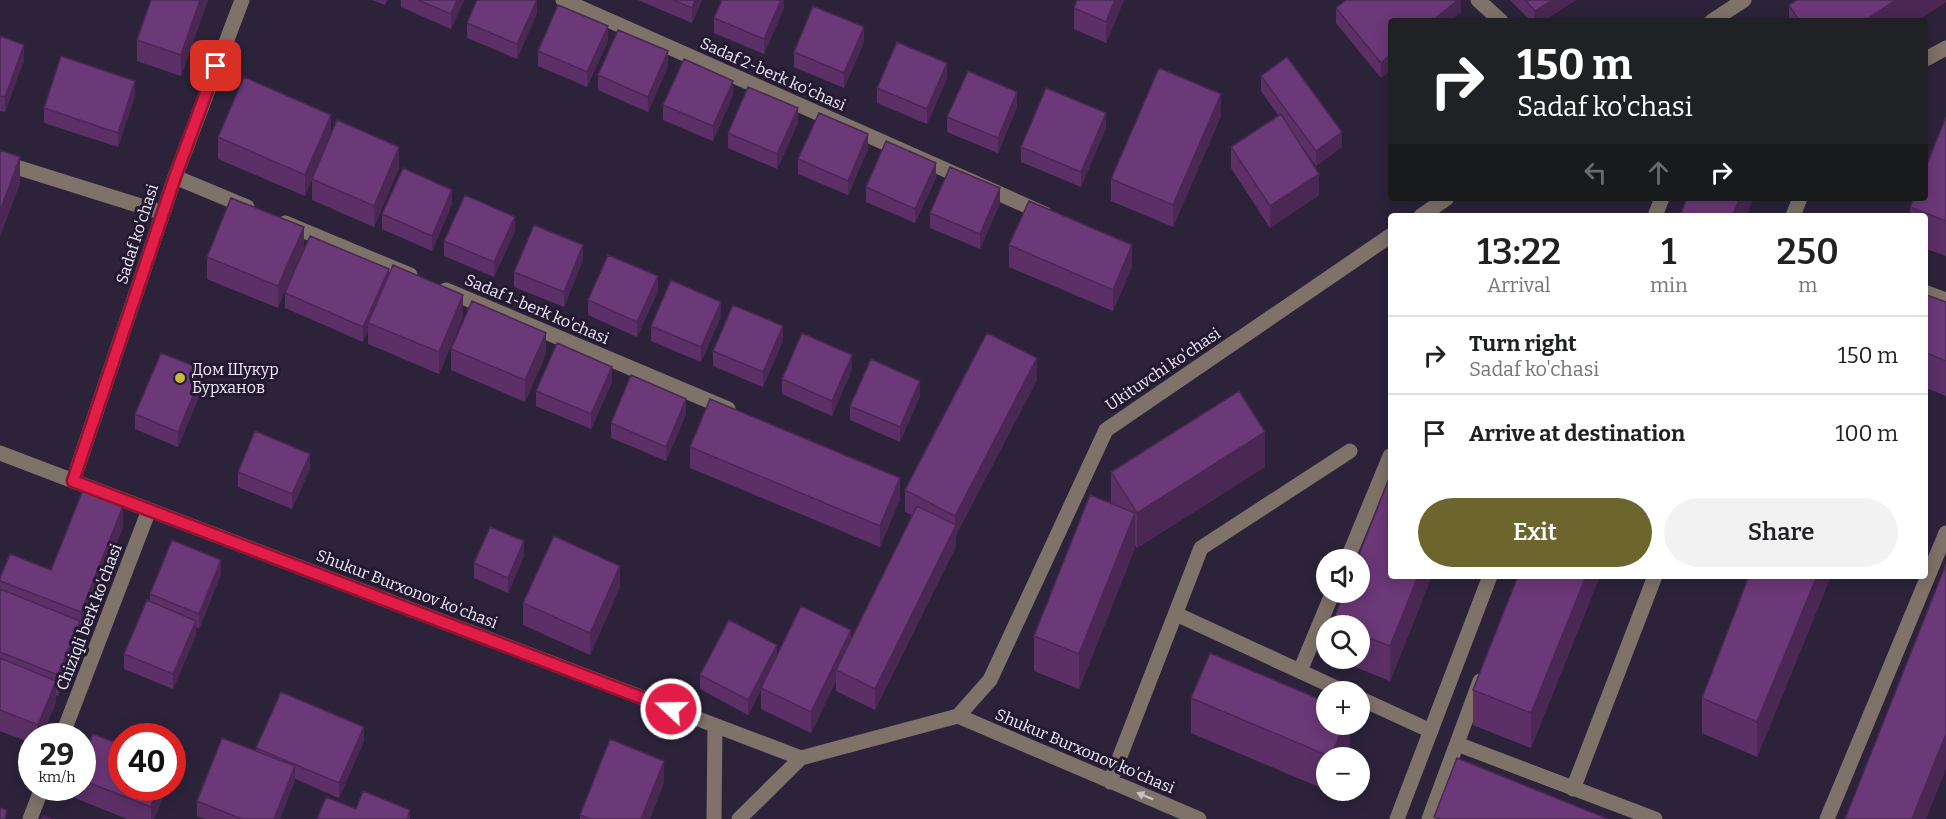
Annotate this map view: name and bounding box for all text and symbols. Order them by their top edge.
street label: Sadaf 2-berk ko'chasi [697,33,849,115]
pin [190,40,241,91]
text: 150 m [1517,40,1632,90]
icon: right [1418,42,1496,120]
icon: arrive [199,49,232,82]
text: Sadaf ko'chasi [1517,91,1693,123]
icon: left [1579,156,1612,189]
icon: ahead [1642,156,1675,189]
icon: right [1705,156,1738,189]
street label: Sadaf ko'chasi [112,181,162,286]
text: 13:22 [1477,230,1561,274]
text: 1 [1661,230,1676,274]
text: 250 [1777,230,1839,274]
street label: Sadaf 1-berk ko'chasi [462,270,612,348]
text: Arrival [1487,273,1551,297]
text: min [1650,273,1688,297]
text: m [1798,273,1817,297]
street label: Ukituvchi ko'chasi [1102,323,1224,414]
text: Turn right [1469,330,1577,357]
icon: right [1418,339,1451,372]
text: 150 m [1838,342,1898,369]
text: Sadaf ko'chasi [1469,357,1599,381]
place label: Дом Шукур Бурханов [192,360,279,397]
marker: Дом Шукур Бурханов [173,371,187,385]
icon: arrive [1418,417,1451,450]
text: Arrive at destination [1469,420,1685,447]
text: 100 m [1835,420,1898,447]
button: Exit [1418,498,1652,567]
button: Share [1664,498,1898,567]
street label: Chiziqli berk ko'chasi [52,541,126,693]
street label: Shukur Burxonov ko'chasi [314,546,501,633]
map controls [1316,549,1370,801]
button: sound [1316,549,1370,603]
button: search [1316,615,1370,669]
position arrow [639,677,703,741]
button: + [1316,681,1370,735]
street label: Shukur Burxonov ko'chasi [993,705,1178,798]
speed limit sign: 40 [108,723,186,801]
text: 29 [40,737,74,773]
button: − [1316,747,1370,801]
text: km/h [38,768,76,786]
one-way arrow [1135,791,1153,801]

